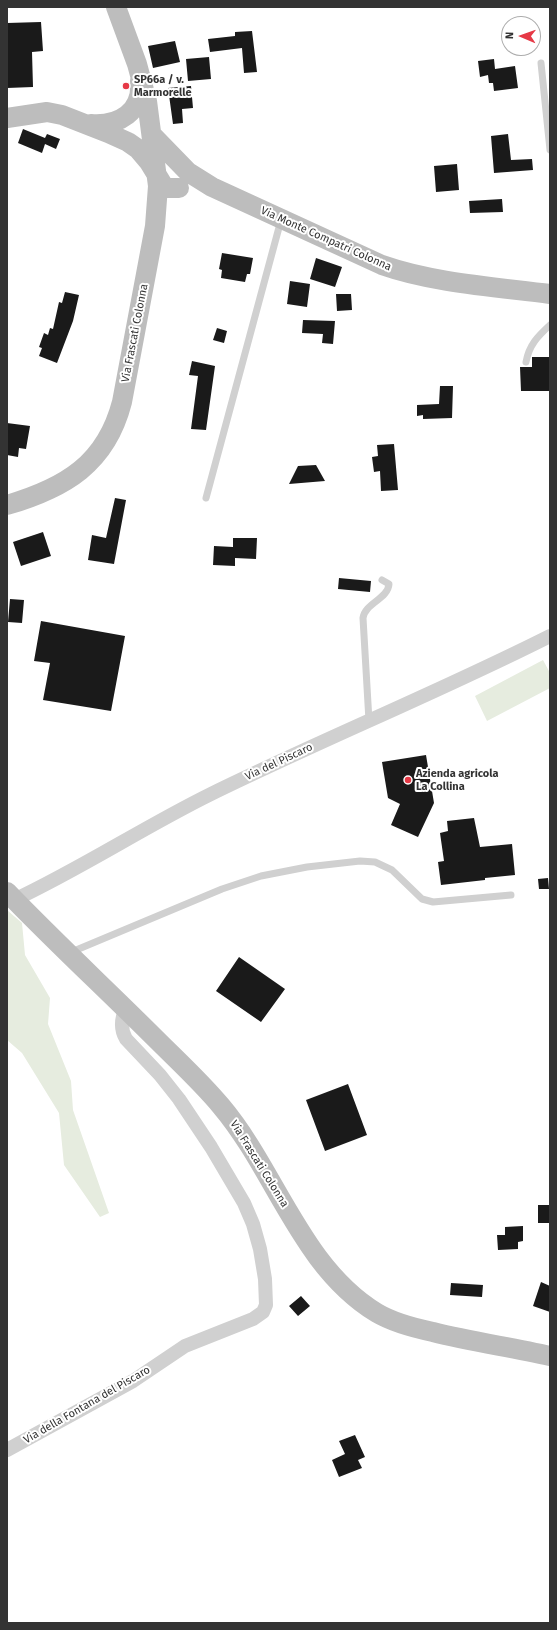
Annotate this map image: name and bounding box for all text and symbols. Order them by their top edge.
north arrow [501,16,541,56]
text: N [503,32,516,39]
place label: SP66a / v. Marmorelle [134,73,192,99]
marker: SP66a / v. Marmorelle [121,81,131,91]
street label: Via Monte Compatri Colonna [259,204,393,274]
street label: Via Frascati Colonna [119,283,151,383]
street label: Via del Piscaro [243,741,315,783]
place label: Azienda agricola La Collina [416,767,498,793]
marker: Azienda agricola La Collina [403,775,413,785]
street label: Via Frascati Colonna [227,1118,291,1210]
street label: Via della Fontana del Piscaro [21,1363,153,1447]

